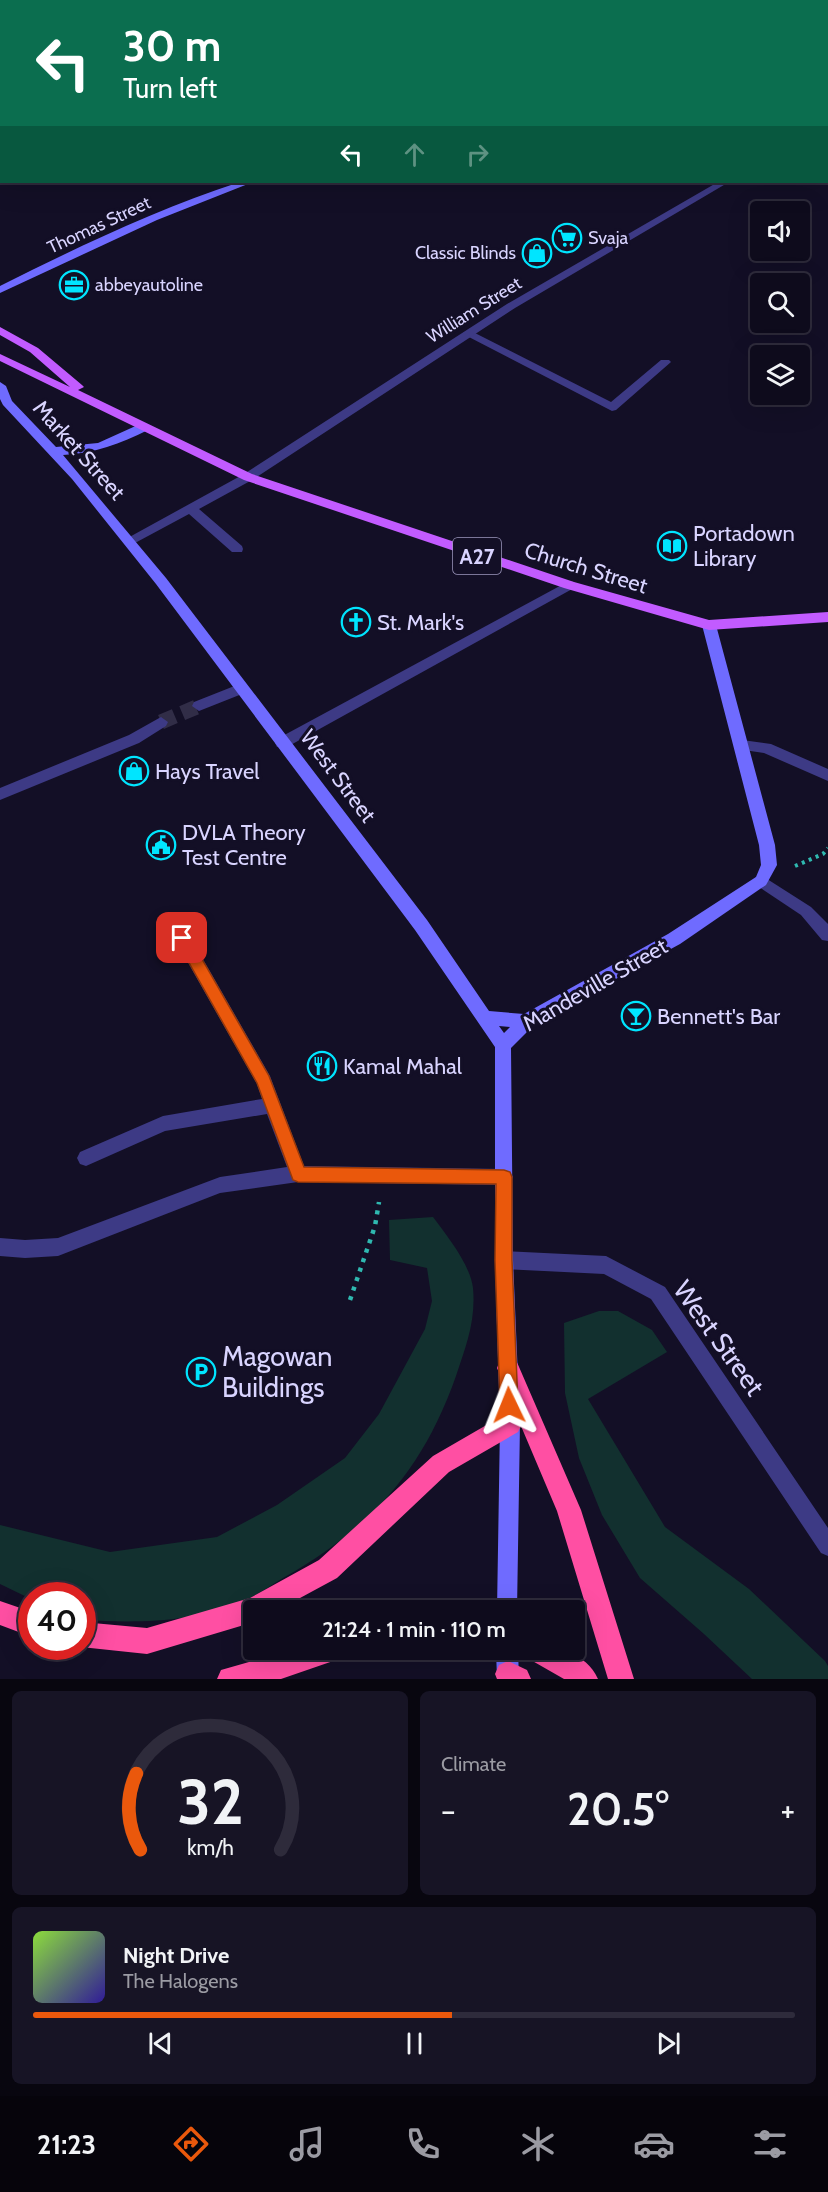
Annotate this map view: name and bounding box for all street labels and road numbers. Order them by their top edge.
street label: Thomas Street [44,192,154,258]
street label: William Street [422,272,526,348]
street label: Market Street [27,395,131,506]
street label: Church Street [521,537,651,600]
road number: A27 [453,538,501,574]
street label: West Street [294,724,382,828]
street label: Mandeville Street [518,932,673,1037]
street label: West Street [666,1274,772,1402]

